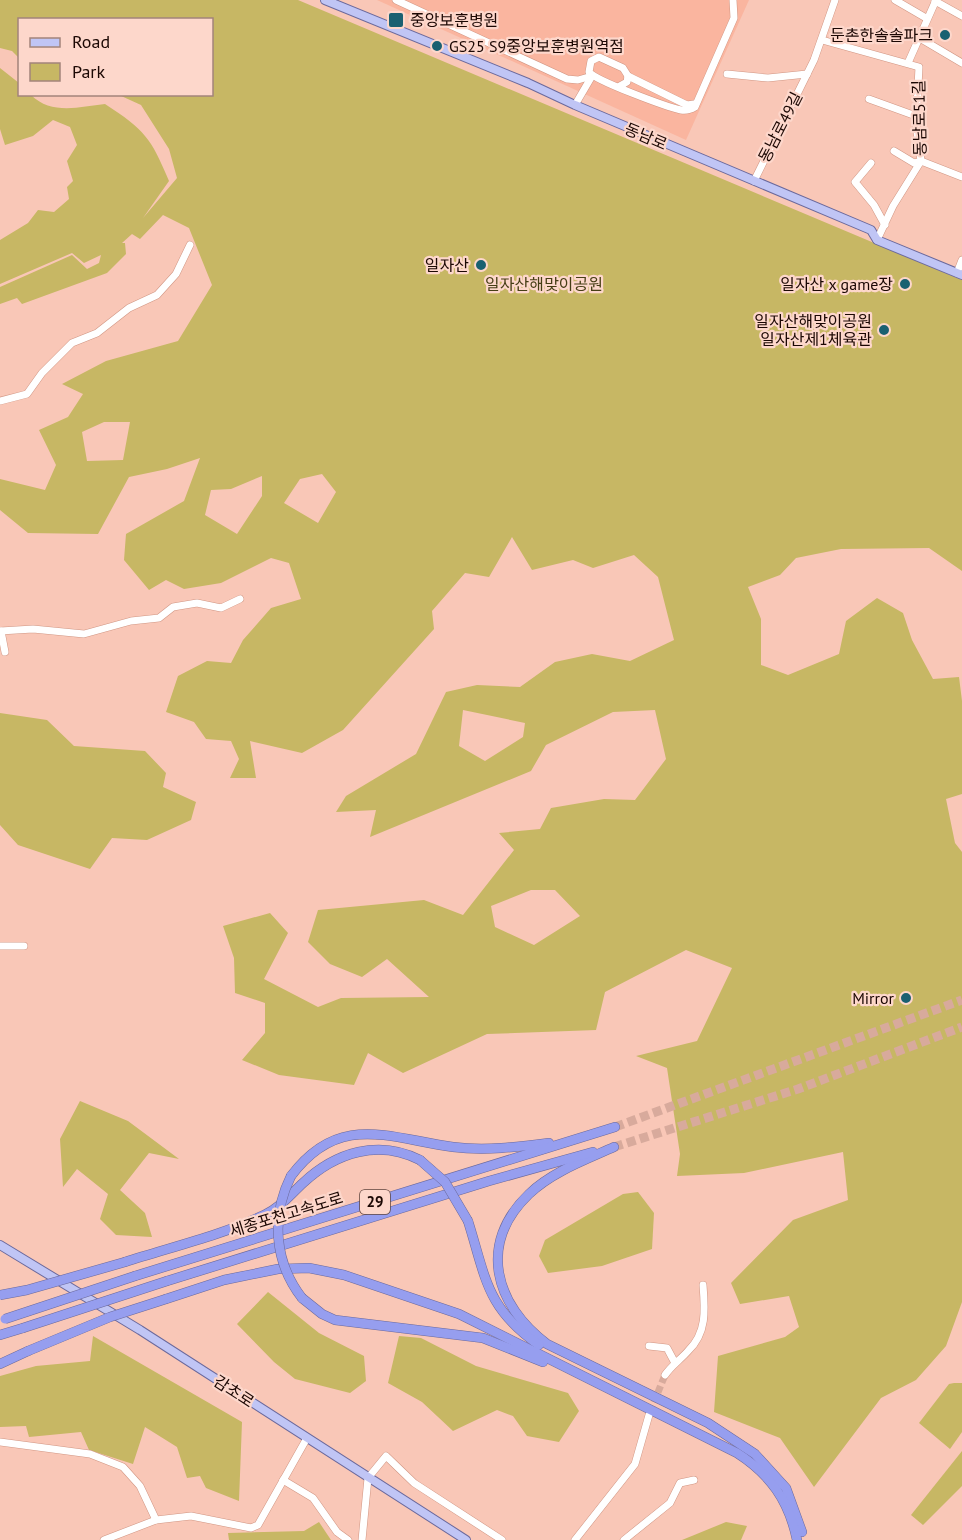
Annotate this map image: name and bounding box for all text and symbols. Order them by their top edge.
place label: 중앙보훈병원 [410,10,498,30]
marker: 중앙보훈병원 [387,11,405,29]
legend [18,18,213,96]
place label: 둔촌한솔솔파크 [830,25,933,45]
marker: 둔촌한솔솔파크 [938,28,952,42]
text: Road [72,30,110,53]
place label: GS25 S9중앙보훈병원역점 [449,36,624,56]
marker: GS25 S9중앙보훈병원역점 [430,39,444,53]
text: Park [72,60,105,83]
street label: 동남로51길 [908,80,930,156]
street label: 동남로49길 [754,88,806,166]
street label: 동남로 [622,118,670,154]
place label: 일자산 [425,255,469,275]
marker: 일자산 [474,258,488,272]
park label: 일자산해맞이공원 [485,274,603,294]
place label: 일자산 x game장 [780,274,893,294]
marker: 일자산 x game장 [898,277,912,291]
place label: 일자산해맞이공원 일자산제1체육관 [754,311,872,349]
marker: 일자산해맞이공원 일자산제1체육관 [877,323,891,337]
place label: Mirror [852,988,895,1008]
marker: Mirror [899,991,913,1005]
street label: 세종포천고속도로 [227,1187,345,1241]
road number: 29 [360,1190,390,1214]
street label: 감초로 [210,1371,258,1412]

